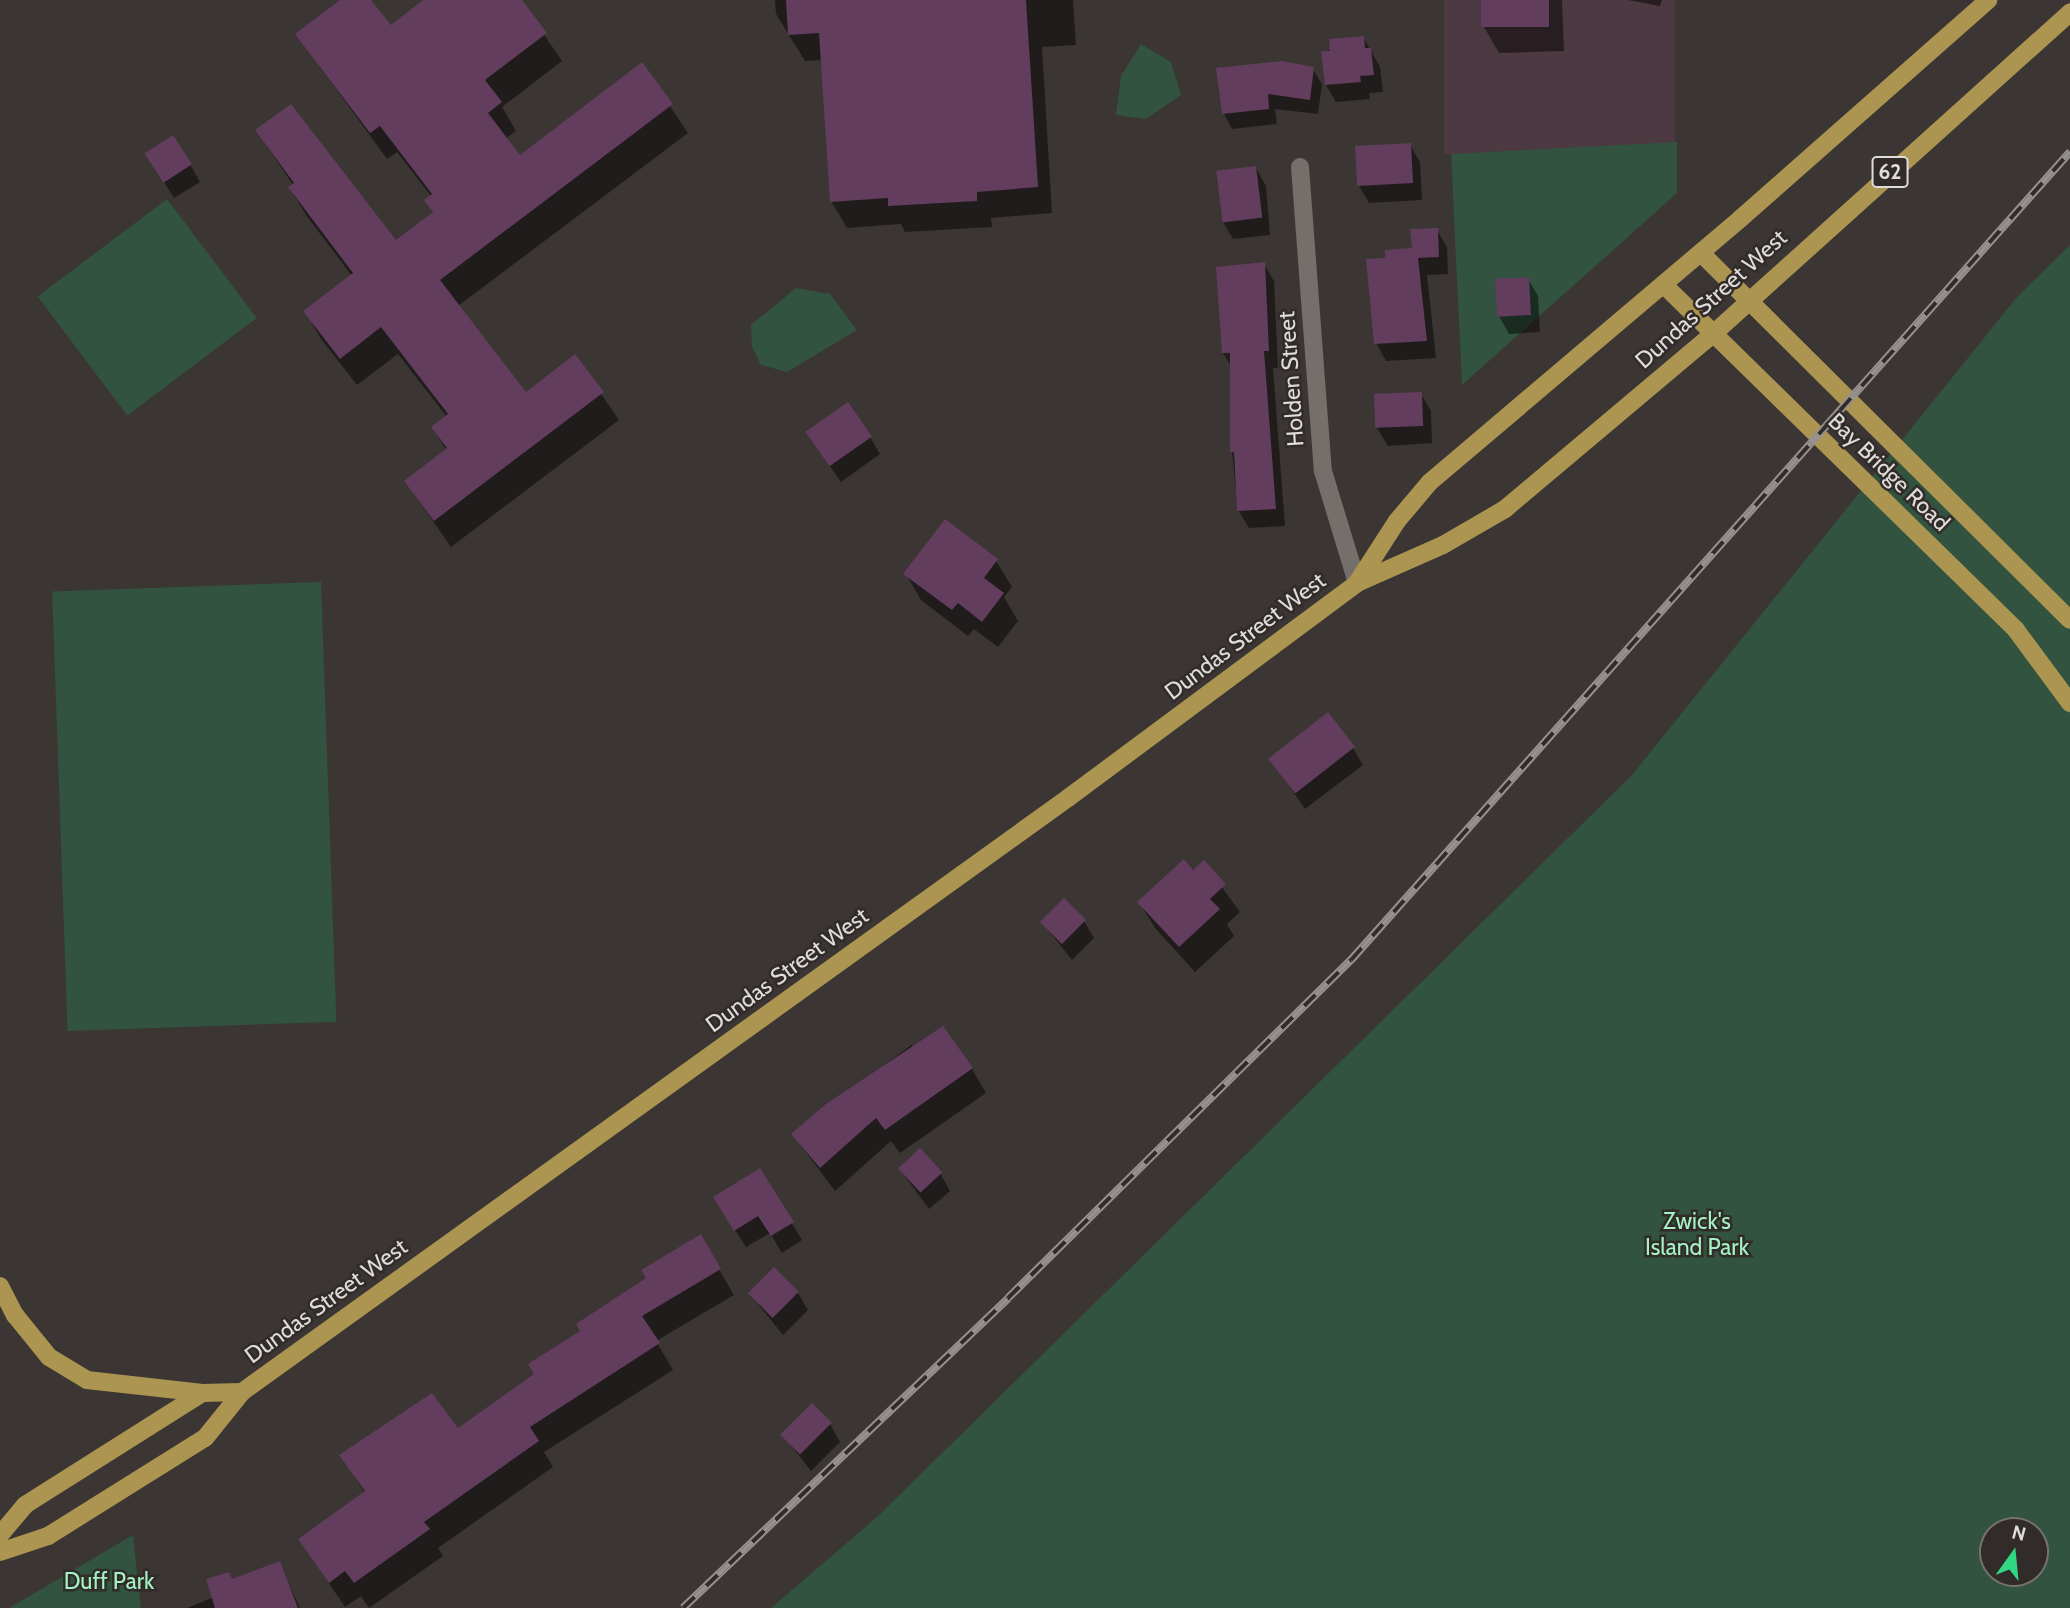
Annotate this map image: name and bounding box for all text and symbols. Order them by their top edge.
road number: 62 [1871,154,1909,190]
street label: Dundas Street West [1630,224,1792,374]
street label: Holden Street [1273,310,1309,448]
street label: Bay Bridge Road [1823,407,1955,537]
street label: Dundas Street West [1159,567,1331,705]
street label: Dundas Street West [700,902,874,1038]
park label: Zwick's Island Park [1645,1207,1749,1261]
street label: Dundas Street West [239,1233,413,1369]
north arrow [1979,1517,2049,1587]
text: N [2010,1520,2029,1546]
park label: Duff Park [64,1567,154,1595]

